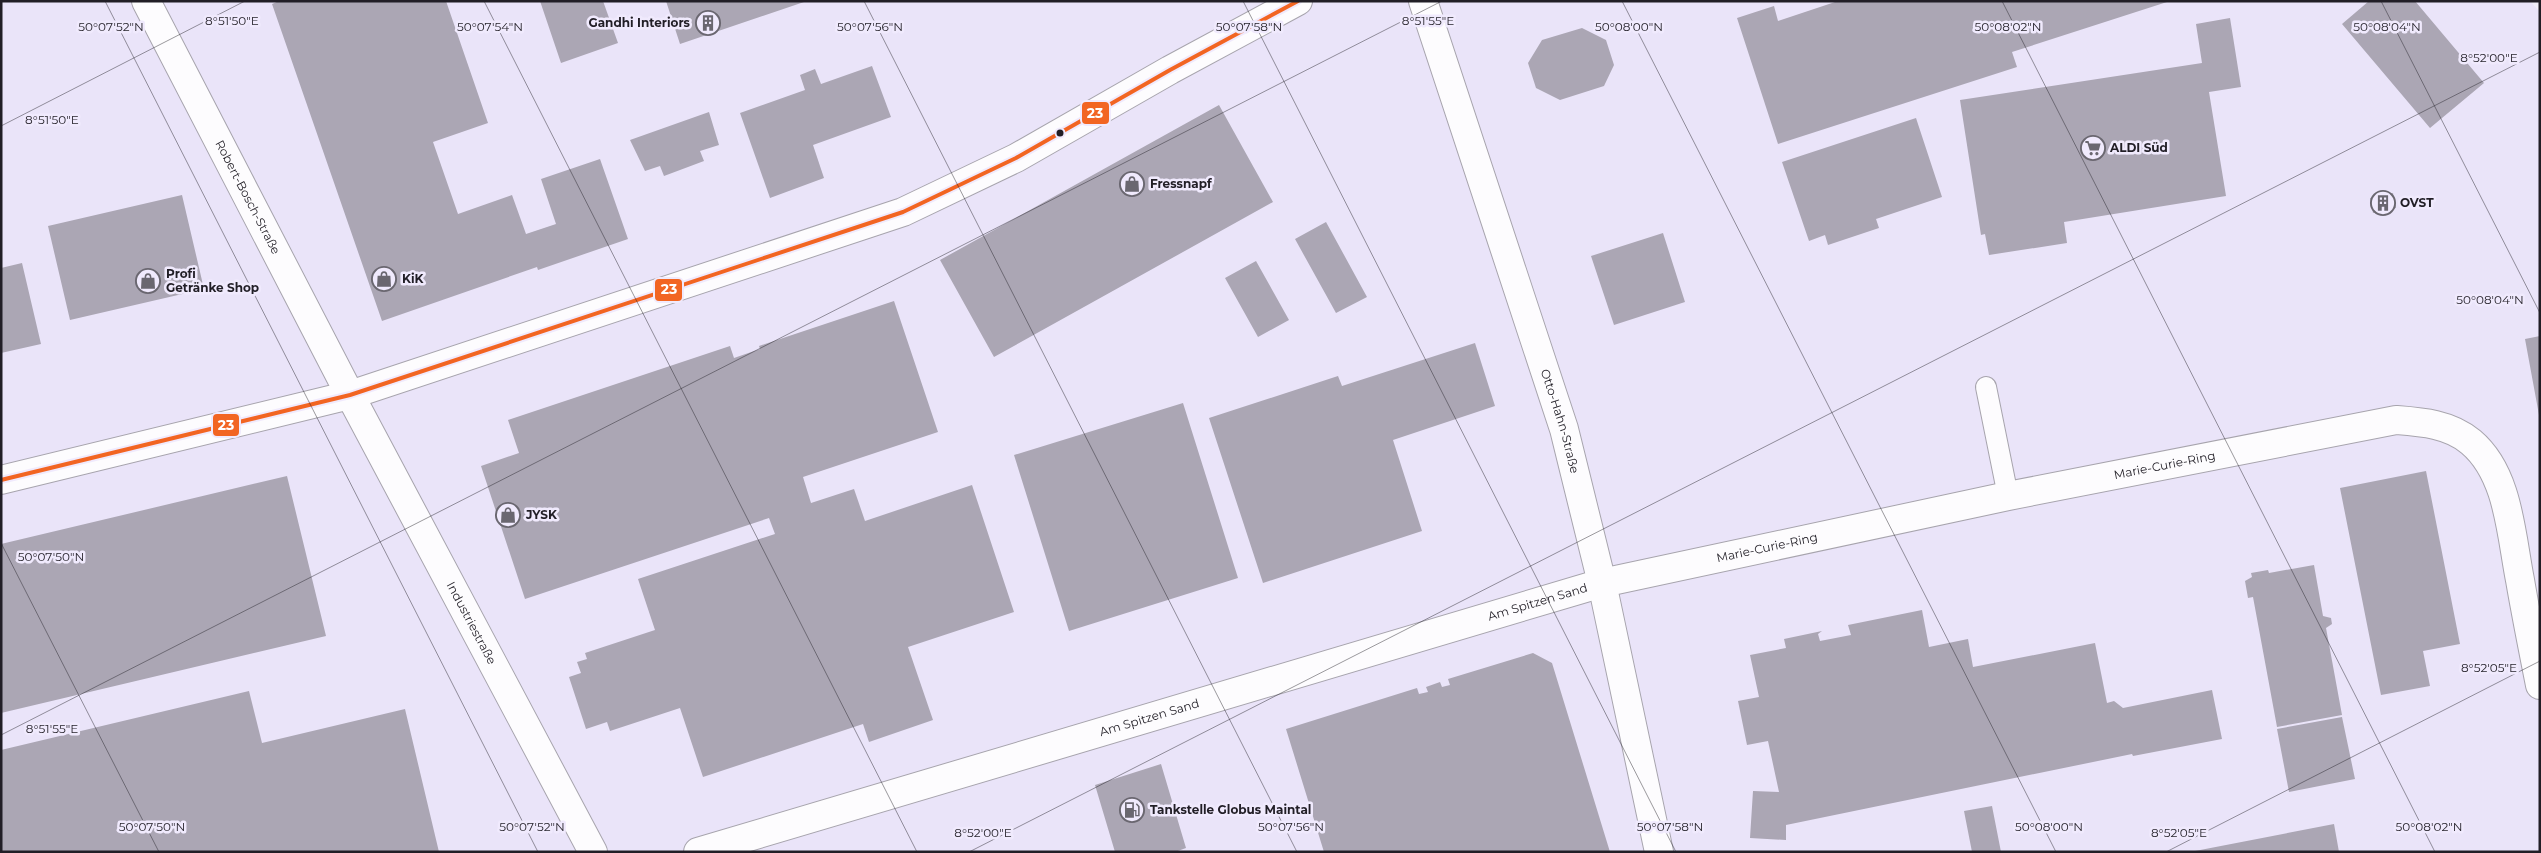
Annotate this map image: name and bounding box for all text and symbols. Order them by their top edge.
building icon: Gandhi Interiors [695,10,721,36]
text: 8°51'50"E [205,13,259,28]
text: 8°51'55"E [1402,13,1454,28]
place label: Gandhi Interiors [588,15,691,30]
text: 50°07'52"N [78,19,144,34]
text: 50°07'54"N [457,19,523,34]
text: 50°07'56"N [837,19,903,34]
text: 50°07'58"N [1216,19,1282,34]
text: 50°08'00"N [1595,19,1663,34]
text: 50°08'02"N [1975,19,2041,34]
text: 50°08'04"N [2353,19,2421,34]
text: 8°52'00"E [2460,50,2518,65]
line badge: 23 [1081,101,1110,125]
text: 23 [1087,104,1103,122]
text: 8°51'50"E [25,112,79,127]
unlabelled marker [1055,128,1065,138]
supermarket icon: ALDI Süd [2080,135,2106,161]
street label: Robert-Bosch-Straße [212,137,284,257]
place label: ALDI Süd [2109,140,2168,155]
shop icon: Fressnapf [1119,171,1145,197]
place label: Fressnapf [1150,176,1213,191]
building icon: OVST [2370,190,2396,216]
place label: OVST [2400,195,2434,210]
place label: Profi Getränke Shop [166,266,259,295]
shop icon: KiK [371,266,397,292]
shop icon: Profi Getränke Shop [135,268,161,294]
place label: KiK [402,271,424,286]
line badge: 23 [654,278,683,302]
text: 23 [661,280,677,298]
text: 50°08'04"N [2456,292,2524,307]
street label: Otto-Hahn-Straße [1538,367,1583,475]
line badge: 23 [212,413,240,437]
text: 23 [218,416,234,434]
street label: Marie-Curie-Ring [2112,448,2217,482]
shop icon: JYSK [495,502,521,528]
place label: JYSK [525,507,558,522]
street label: Marie-Curie-Ring [1715,529,1819,565]
text: 50°07'50"N [18,549,84,564]
street label: Industriestraße [444,579,500,667]
street label: Am Spitzen Sand [1486,580,1589,624]
text: 8°52'05"E [2461,660,2517,675]
street label: Am Spitzen Sand [1098,695,1201,739]
text: 8°51'55"E [26,721,78,736]
fuel station icon: Tankstelle Globus Maintal [1119,797,1145,823]
place label: Tankstelle Globus Maintal [1150,802,1311,817]
text: 50°07'50"N [119,819,185,834]
text: 50°07'52"N [499,819,565,834]
text: 50°07'56"N [1258,819,1324,834]
text: 50°07'58"N [1637,819,1703,834]
text: 50°08'00"N [2015,819,2083,834]
text: 50°08'02"N [2396,819,2462,834]
text: 8°52'00"E [954,825,1012,840]
text: 8°52'05"E [2151,825,2207,840]

